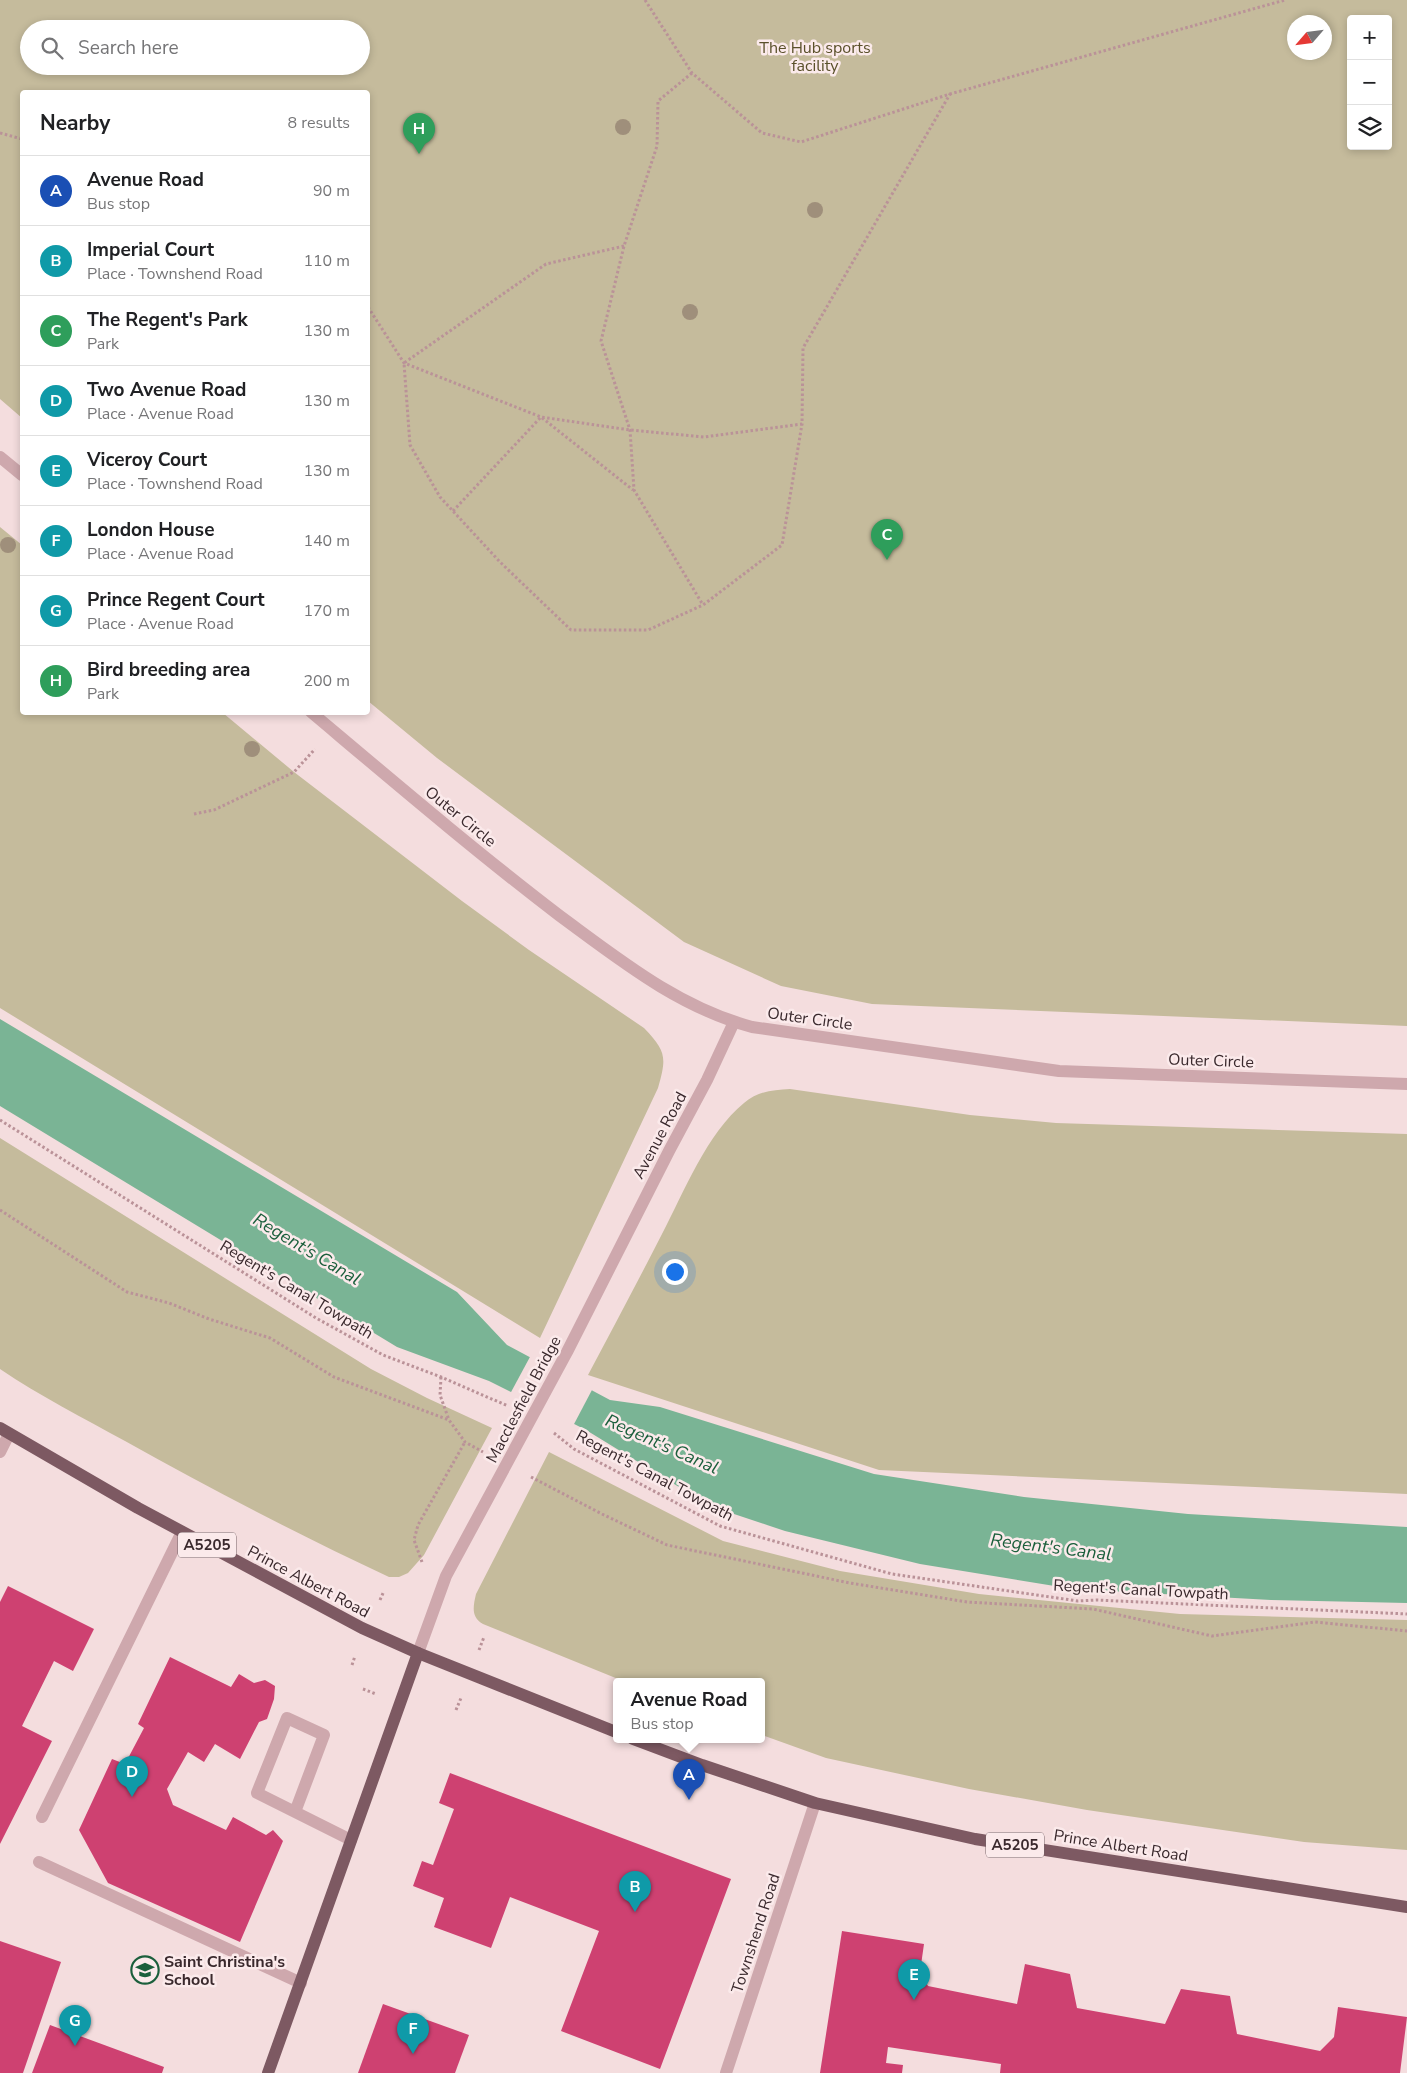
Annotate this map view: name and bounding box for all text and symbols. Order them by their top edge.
north arrow [1287,15,1332,60]
map controls [1347,15,1392,150]
button: + [1347,15,1392,60]
search box [20,20,370,75]
icon: search [38,34,66,62]
text: Search here [78,35,179,61]
park label: The Hub sports facility [759,37,871,77]
button: − [1347,60,1392,105]
button: layers [1347,105,1392,150]
text: Nearby [40,109,110,137]
text: 8 results [288,112,350,134]
pin: H [403,113,435,154]
text: Avenue Road [87,167,204,193]
text: A [50,180,62,202]
text: 90 m [313,180,350,202]
text: Bus stop [87,193,150,215]
text: Imperial Court [87,237,214,263]
text: B [50,250,62,272]
text: 110 m [303,250,350,272]
text: Place · Townshend Road [87,263,263,285]
text: The Regent's Park [87,307,248,333]
text: C [51,320,61,342]
text: 130 m [303,320,350,342]
text: Park [87,333,119,355]
text: Two Avenue Road [87,377,246,403]
text: D [50,390,62,412]
text: 130 m [303,390,350,412]
text: Place · Avenue Road [87,403,234,425]
text: Viceroy Court [87,447,207,473]
text: E [51,460,61,482]
text: 130 m [303,460,350,482]
text: Place · Townshend Road [87,473,263,495]
text: London House [87,517,214,543]
pin: C [871,519,903,560]
text: F [52,530,61,552]
text: 140 m [303,530,350,552]
text: Place · Avenue Road [87,543,234,565]
text: Prince Regent Court [87,587,265,613]
text: G [50,600,62,622]
text: 170 m [303,600,350,622]
text: Place · Avenue Road [87,613,234,635]
text: Bird breeding area [87,657,250,683]
text: H [50,670,62,692]
text: 200 m [303,670,350,692]
text: Park [87,683,119,705]
street label: Outer Circle [420,781,501,852]
street label: Outer Circle [766,1002,854,1036]
street label: Outer Circle [1168,1049,1254,1073]
street label: Avenue Road [628,1088,692,1183]
water label: Regent's Canal [249,1207,365,1291]
street label: Regent's Canal Towpath [216,1235,377,1344]
your location [662,1259,688,1285]
street label: Macclesfield Bridge [481,1332,567,1467]
water label: Regent's Canal [601,1408,723,1480]
street label: Regent's Canal Towpath [572,1425,737,1527]
water label: Regent's Canal [989,1528,1113,1566]
road number: A5205 [178,1532,236,1558]
street label: Prince Albert Road [243,1540,374,1623]
street label: Regent's Canal Towpath [1053,1574,1229,1606]
popup [613,1678,765,1743]
text: Avenue Road [631,1687,747,1713]
text: Bus stop [631,1713,694,1735]
pin: D [116,1756,148,1797]
pin: A [673,1759,705,1800]
street label: Prince Albert Road [1052,1825,1190,1867]
road number: A5205 [986,1832,1044,1858]
pin: B [619,1871,651,1912]
street label: Townshend Road [726,1871,786,1996]
place label: Saint Christina's School [164,1951,285,1991]
school or university icon: Saint Christina's School [130,1955,160,1985]
pin: E [898,1959,930,2000]
pin: G [59,2005,91,2046]
pin: F [397,2013,429,2054]

